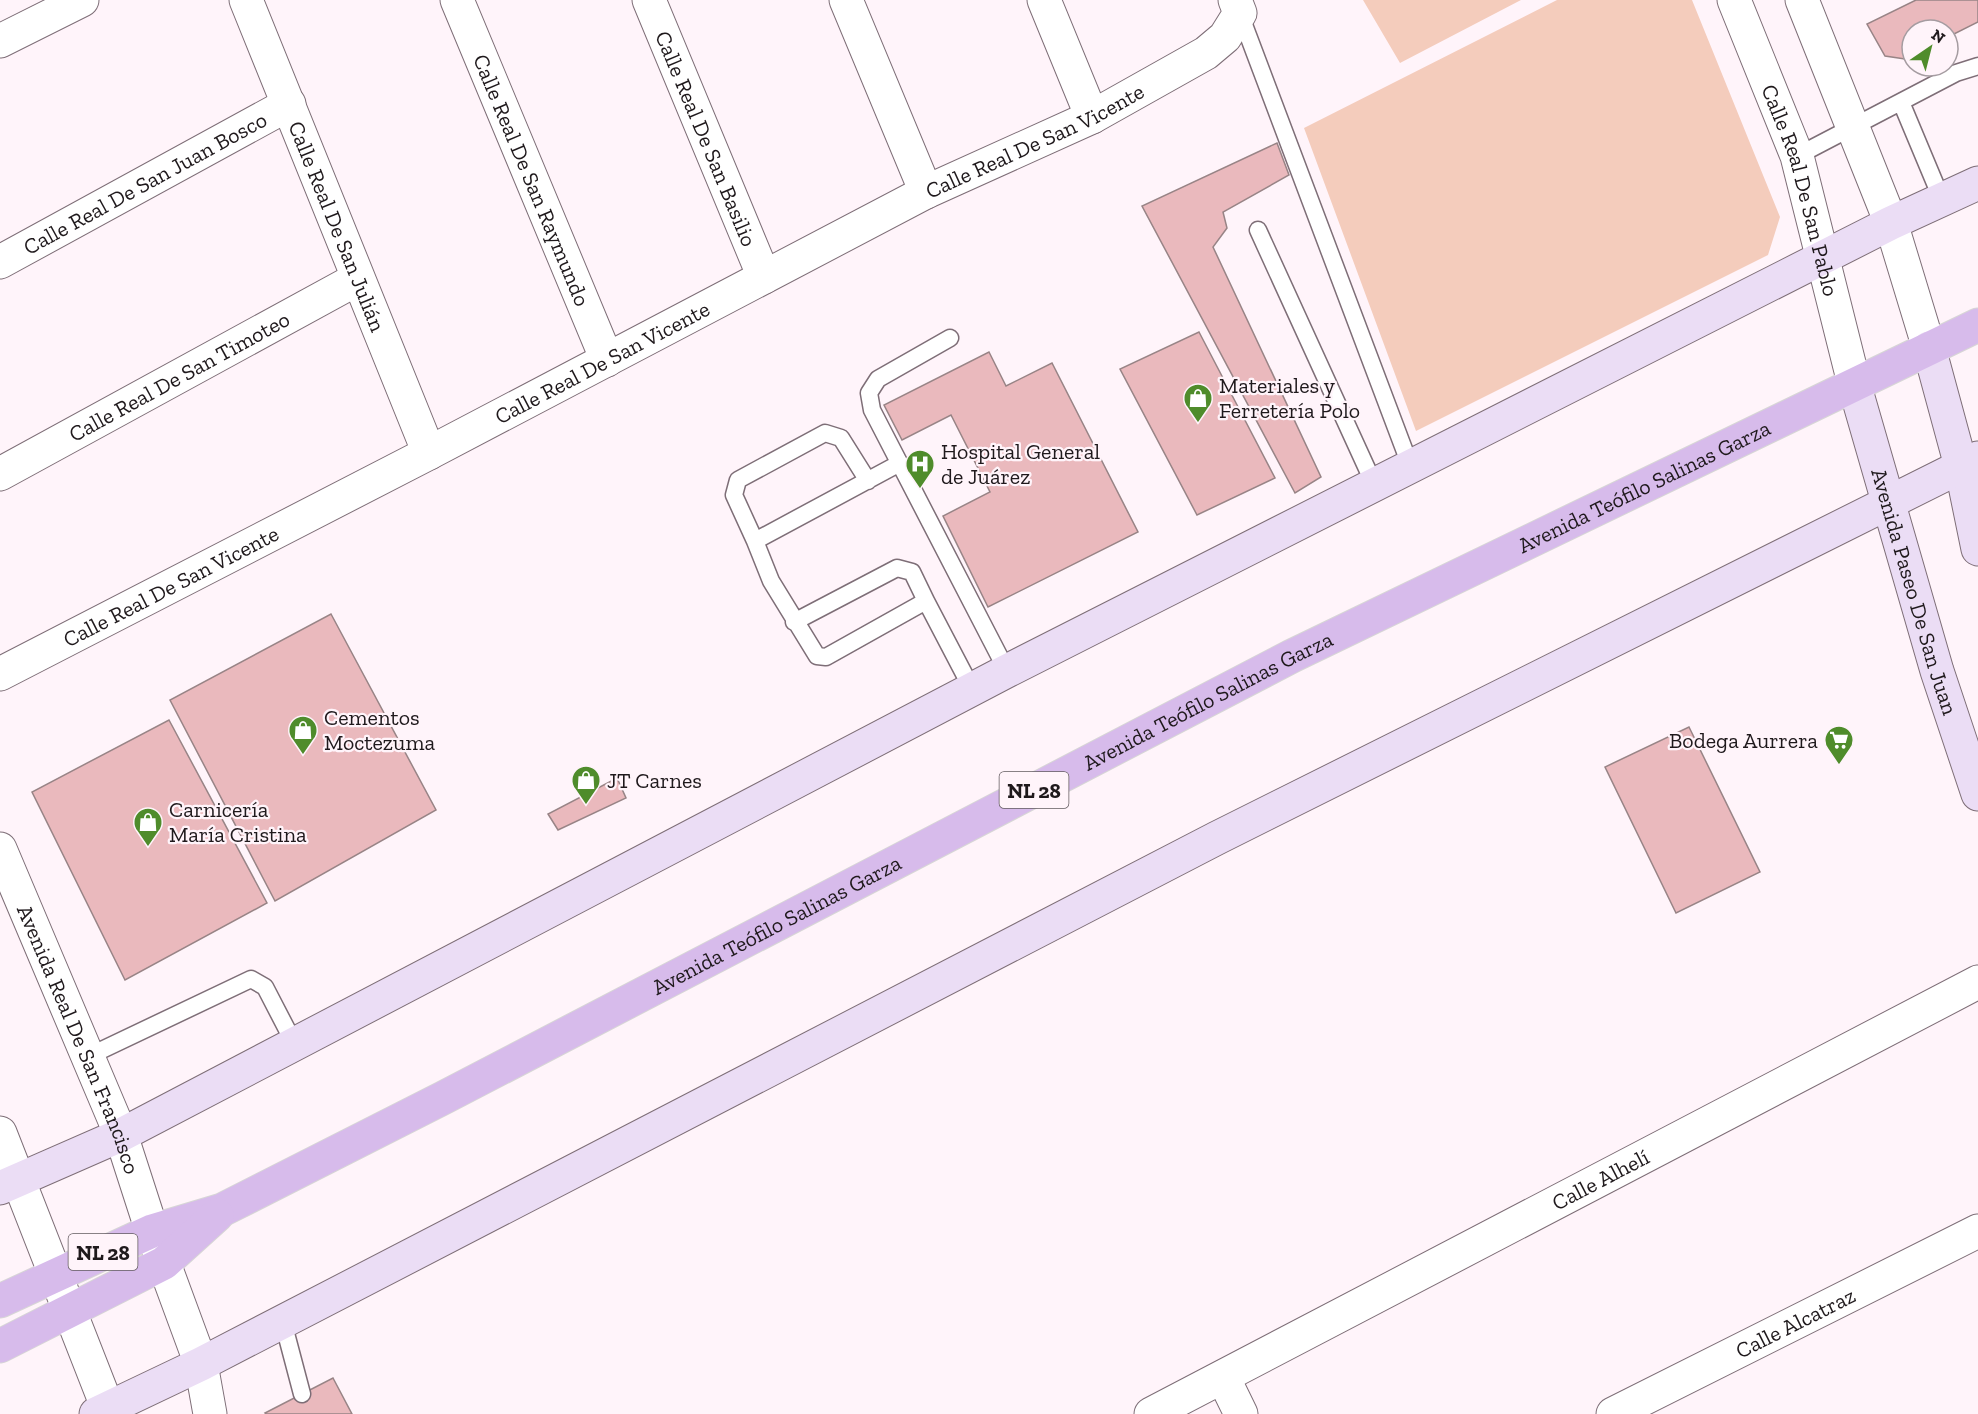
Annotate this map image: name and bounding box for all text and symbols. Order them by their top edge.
north arrow [1900,18,1960,78]
text: N [1928,25,1949,47]
street label: Calle Real De San Basilio [650,27,763,250]
street label: Calle Real De San Raymundo [468,50,596,310]
street label: Calle Real De San Vicente [921,77,1149,204]
street label: Calle Real De San Pablo [1756,80,1845,299]
street label: Calle Real De San Juan Bosco [18,105,271,260]
street label: Calle Real De San Julián [283,117,392,336]
street label: Calle Real De San Vicente [490,295,714,430]
street label: Calle Real De San Timoteo [64,305,294,447]
place label: Materiales y Ferretería Polo [1219,372,1360,424]
shop icon: Materiales y Ferretería Polo [1182,382,1214,424]
street label: Avenida Teófilo Salinas Garza [1513,414,1775,559]
place label: Hospital General de Juárez [941,438,1100,490]
hospital icon: Hospital General de Juárez [904,448,936,490]
street label: Avenida Paseo De San Juan [1866,465,1964,719]
street label: Calle Real De San Vicente [58,519,283,653]
street label: Avenida Teófilo Salinas Garza [1078,625,1337,776]
place label: Cementos Moctezuma [324,704,435,756]
shop icon: Cementos Moctezuma [287,714,319,756]
supermarket icon: Bodega Aurrera [1823,724,1855,766]
place label: Bodega Aurrera [1669,727,1818,754]
shop icon: JT Carnes [570,764,602,806]
place label: JT Carnes [607,767,702,794]
road number: NL 28 [1000,772,1068,808]
place label: Carnicería María Cristina [169,796,307,848]
shop icon: Carnicería María Cristina [132,806,164,848]
street label: Avenida Teófilo Salinas Garza [647,848,906,1000]
street label: Avenida Real De San Francisco [11,900,146,1177]
street label: Calle Alhelí [1547,1143,1654,1216]
road number: NL 28 [68,1234,138,1270]
street label: Calle Alcatraz [1731,1281,1860,1364]

